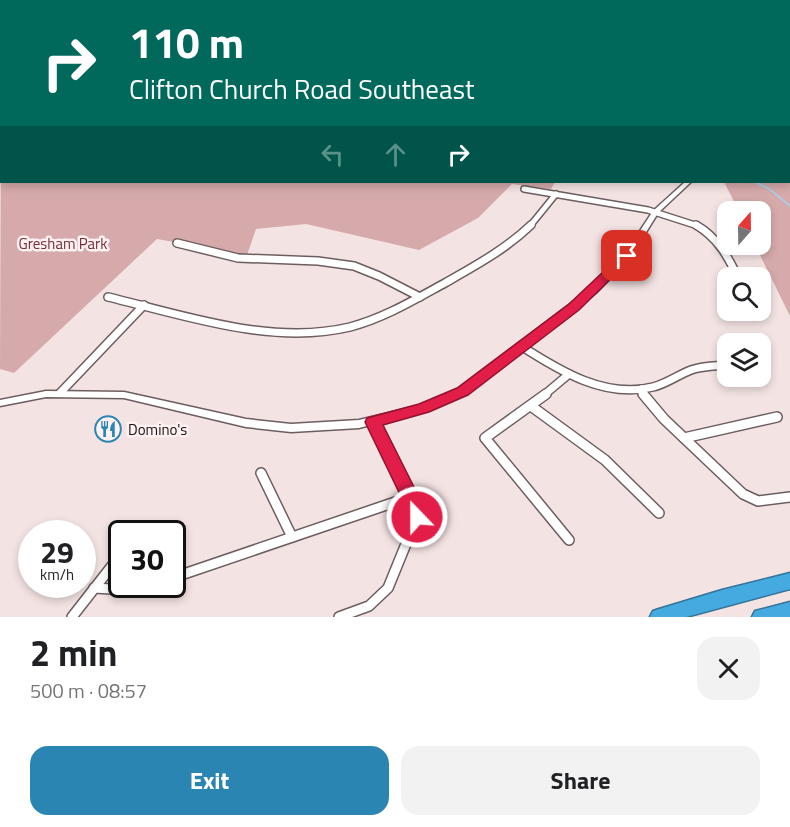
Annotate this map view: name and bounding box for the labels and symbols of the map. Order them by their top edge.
north arrow [717,201,771,255]
pin [601,230,652,281]
park label: Gresham Park [19,232,107,255]
restaurant icon: Domino's [93,414,123,444]
place label: Domino's [128,418,187,441]
position arrow [385,485,449,549]
speed limit sign: 30 [108,520,186,598]

